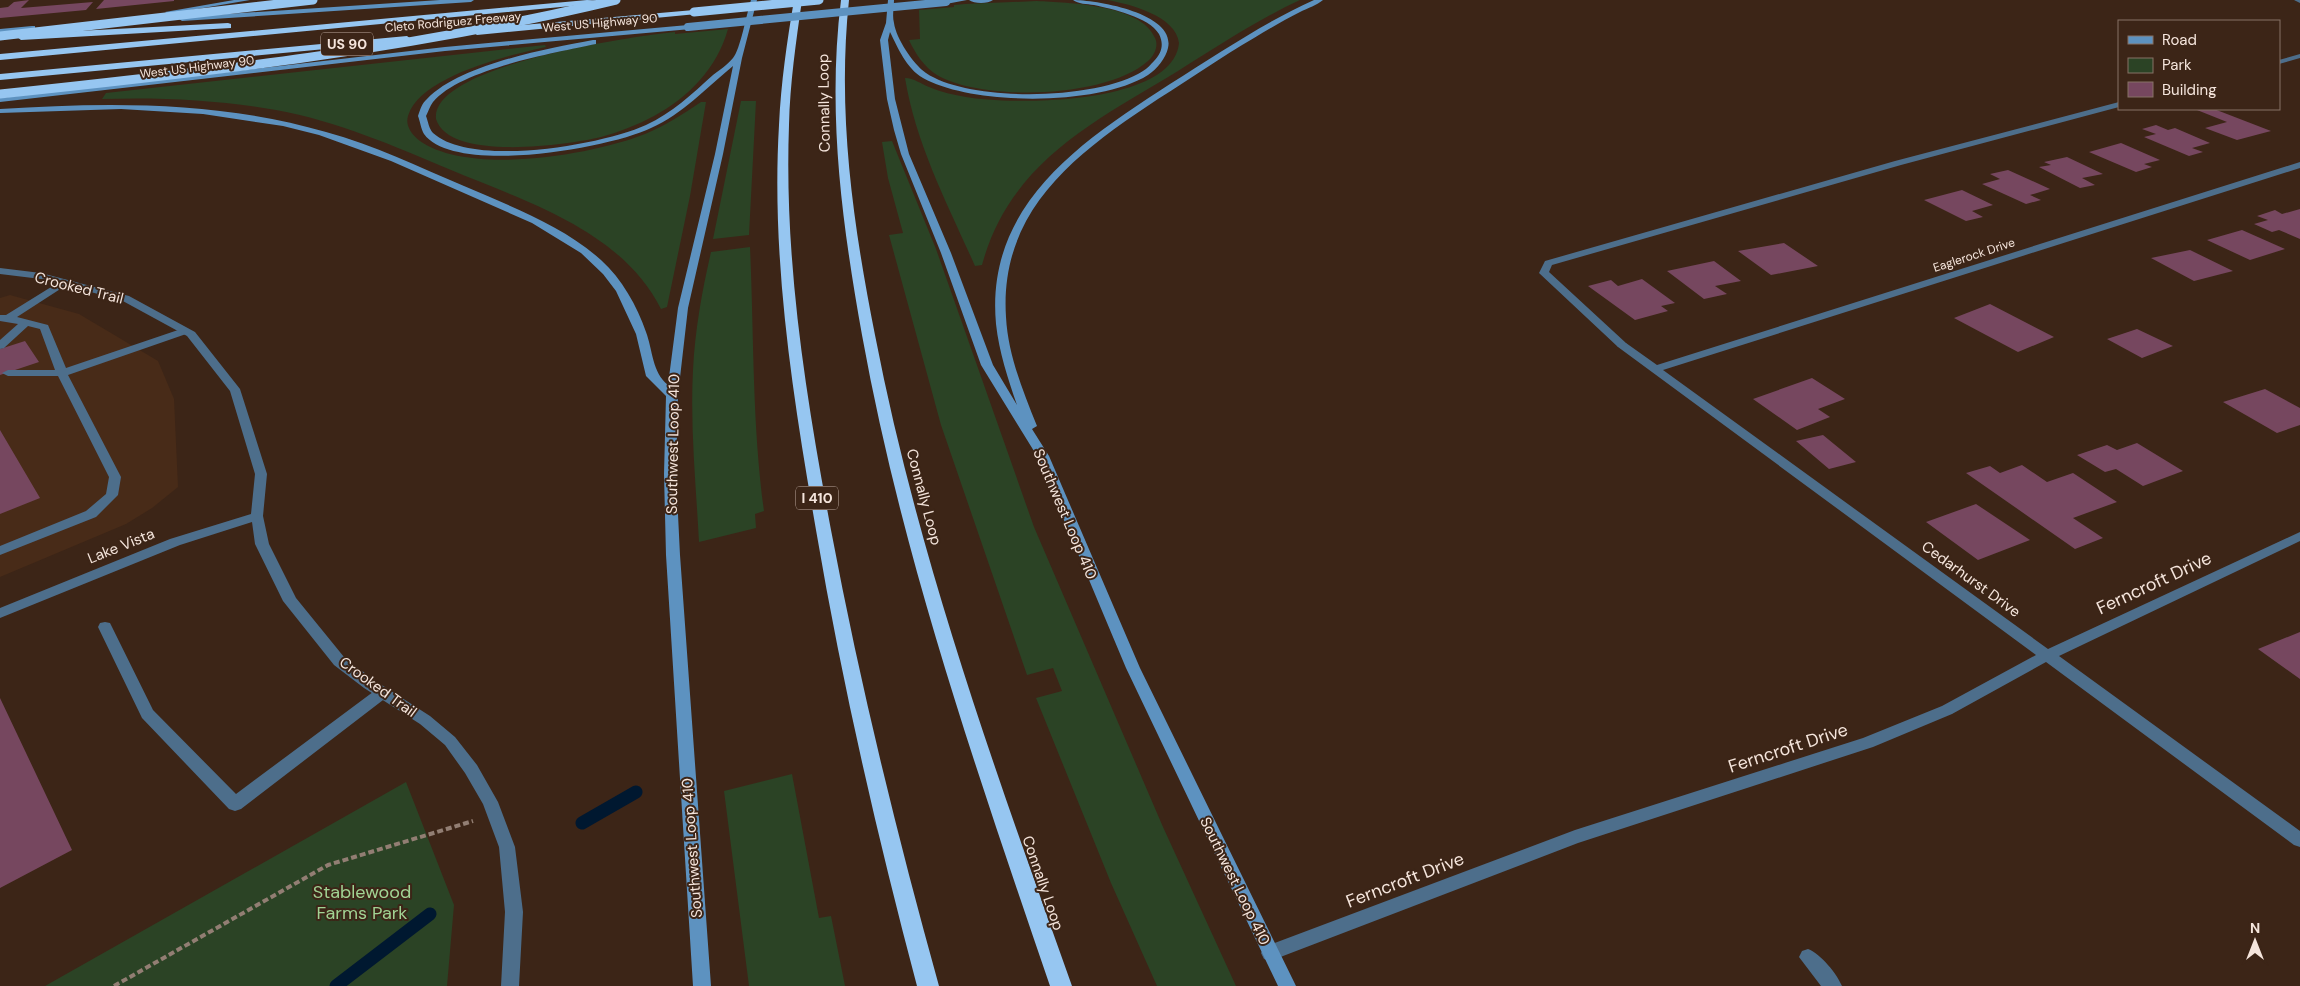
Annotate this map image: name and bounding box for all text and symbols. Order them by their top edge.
street label: Cleto Rodriguez Freeway [384,8,522,36]
street label: West US Highway 90 [542,10,658,36]
legend [2118,20,2280,110]
text: Road [2162,30,2197,50]
road number: US 90 [321,33,373,56]
street label: West US Highway 90 [139,52,255,82]
street label: Connally Loop [813,53,835,153]
text: Park [2162,55,2192,75]
text: Building [2162,80,2217,100]
street label: Eaglerock Drive [1931,234,2017,276]
street label: Crooked Trail [32,267,126,309]
street label: Southwest Loop 410 [662,374,684,514]
street label: Southwest Loop 410 [1028,446,1102,582]
street label: Connally Loop [902,447,946,547]
road number: I 410 [796,486,838,509]
street label: Lake Vista [85,524,157,568]
street label: Cedarhurst Drive [1917,536,2025,622]
street label: Ferncroft Drive [2093,546,2215,620]
street label: Crooked Trail [335,652,421,722]
street label: Ferncroft Drive [1725,717,1851,779]
street label: Southwest Loop 410 [677,777,707,919]
street label: Southwest Loop 410 [1195,814,1275,948]
street label: Connally Loop [1017,833,1069,933]
street label: Ferncroft Drive [1343,847,1467,913]
park label: Stablewood Farms Park [313,880,411,925]
north arrow [2230,916,2280,966]
text: N [2250,919,2260,937]

